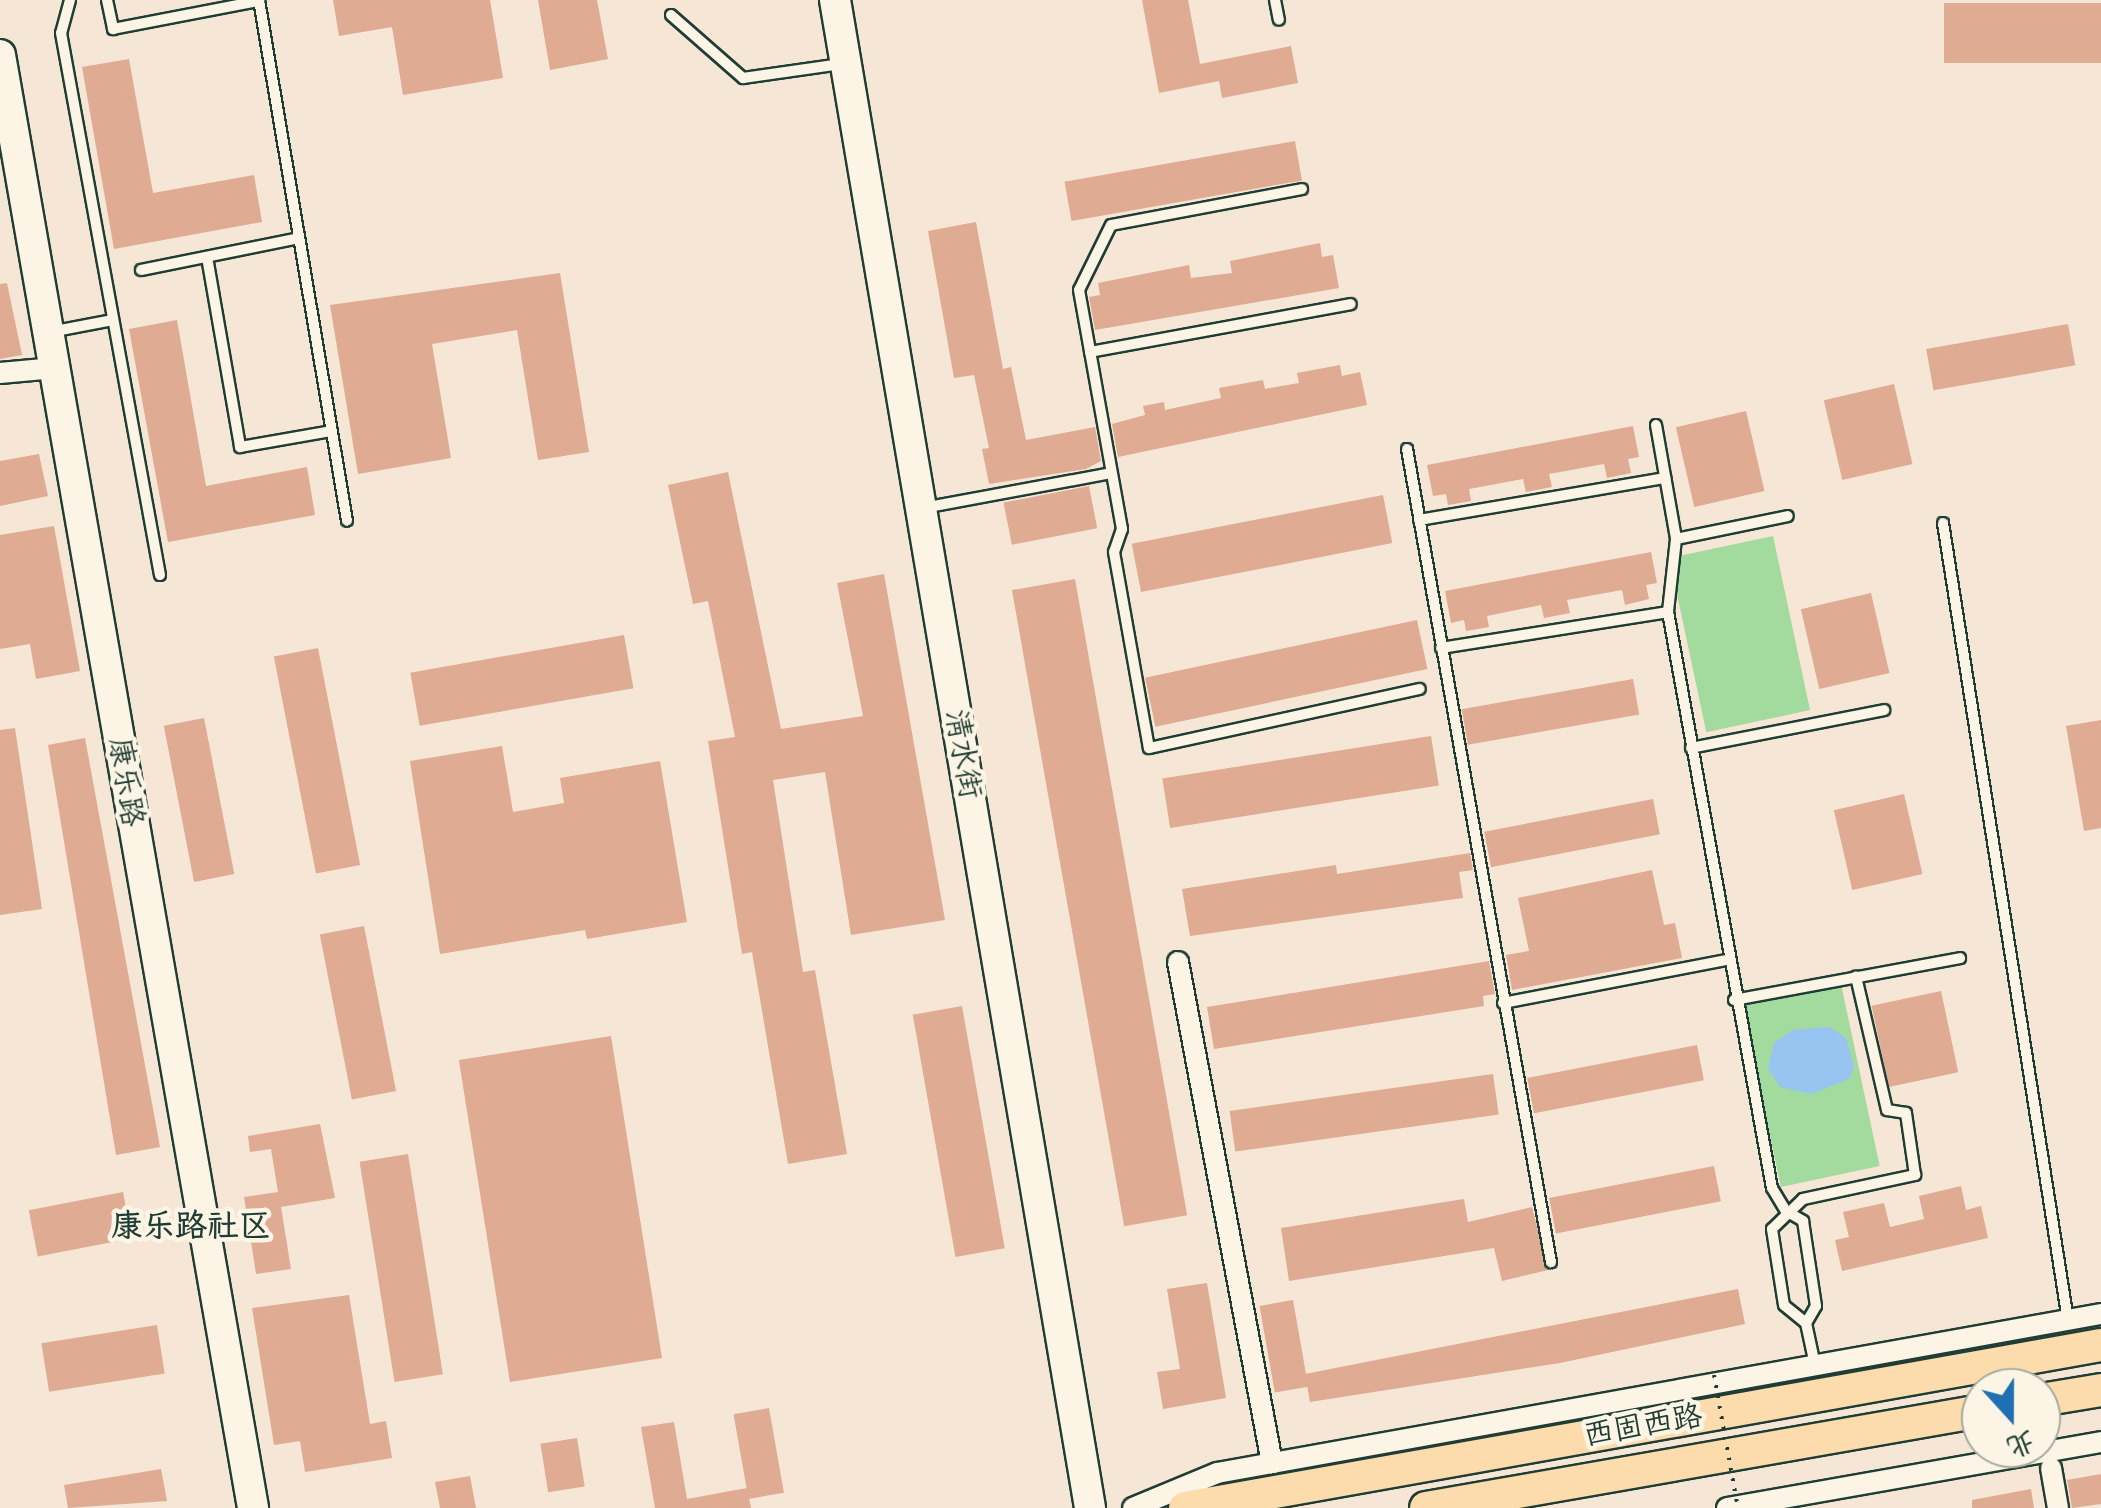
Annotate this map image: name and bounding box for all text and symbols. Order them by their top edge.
street label: 清水街 [937,707,989,801]
street label: 康乐路 [101,735,151,829]
district label: 康乐路社区 [111,1207,271,1245]
north arrow [1961,1368,2061,1468]
street label: 西固西路 [1581,1398,1705,1454]
text: 北 [2002,1424,2040,1464]

